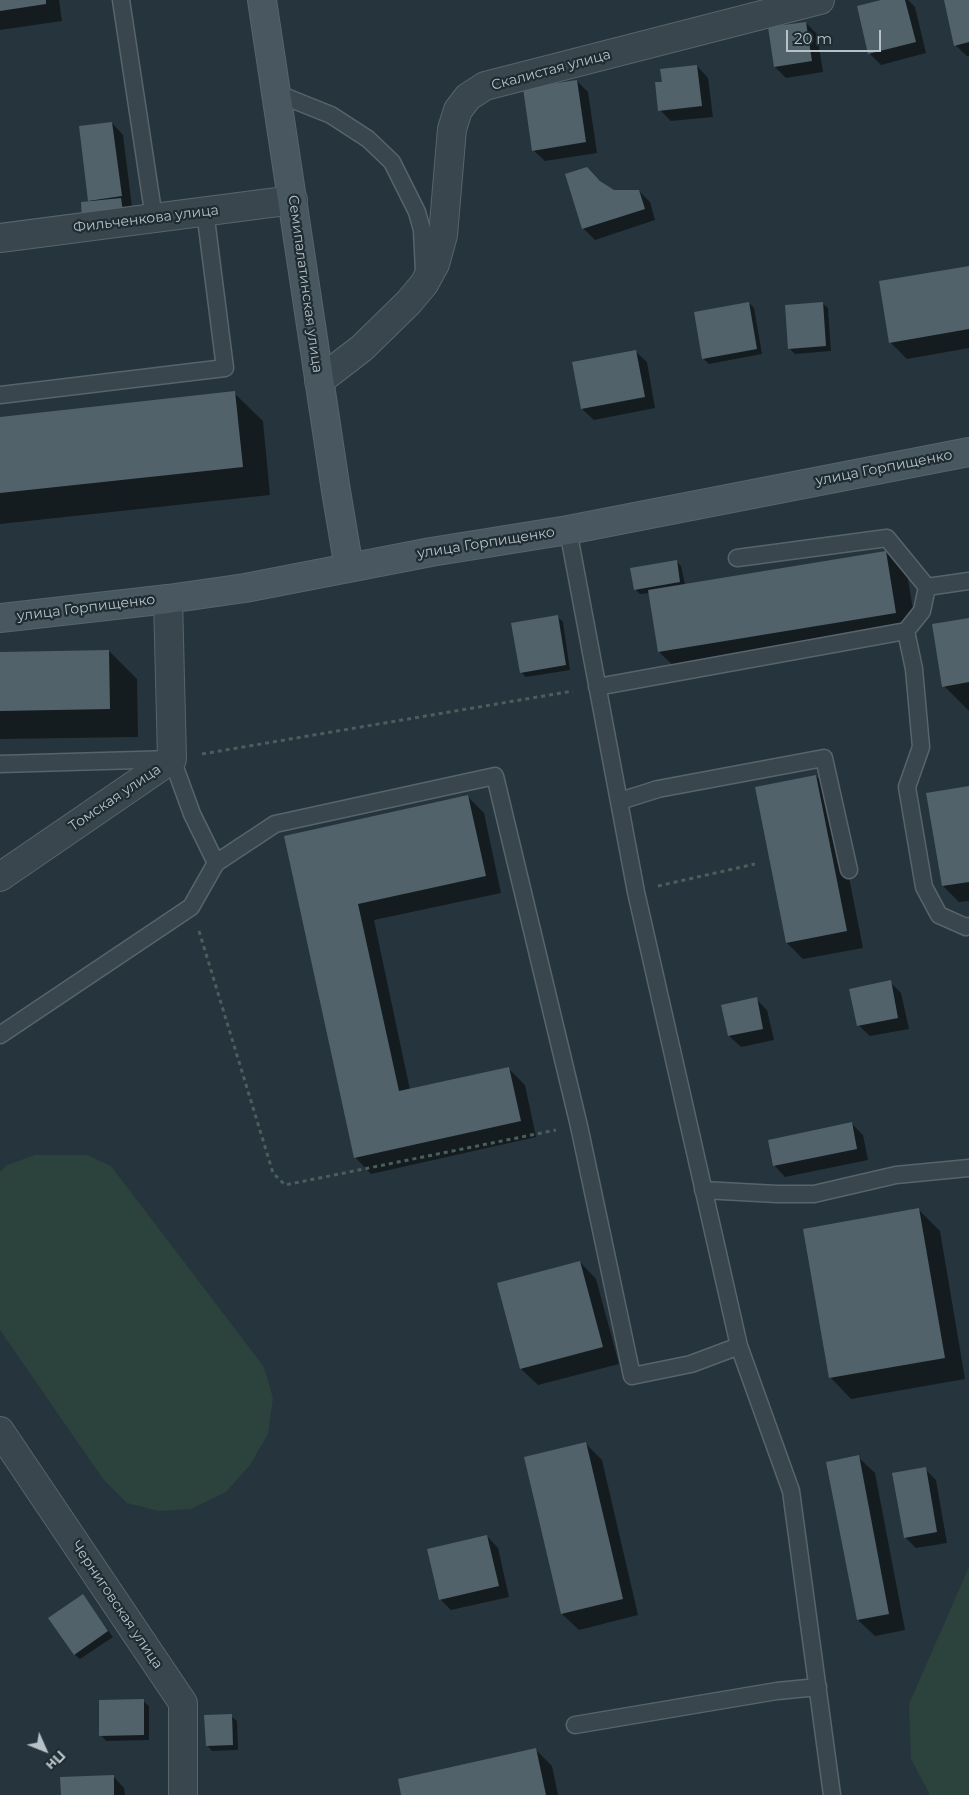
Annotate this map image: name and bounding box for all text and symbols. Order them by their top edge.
scale bar [789,20,884,52]
text: 20 m [794,29,832,48]
street label: Скалистая улица [489,46,613,94]
street label: Семипалатинская улица [284,194,326,374]
street label: Фильченкова улица [72,202,220,236]
street label: улица Горпищенко [814,446,954,490]
street label: улица Горпищенко [416,524,556,562]
street label: улица Горпищенко [16,591,156,625]
street label: Томская улица [66,761,164,835]
street label: Черниговская улица [68,1538,166,1672]
north arrow [20,1725,70,1775]
text: Пн [42,1747,70,1774]

